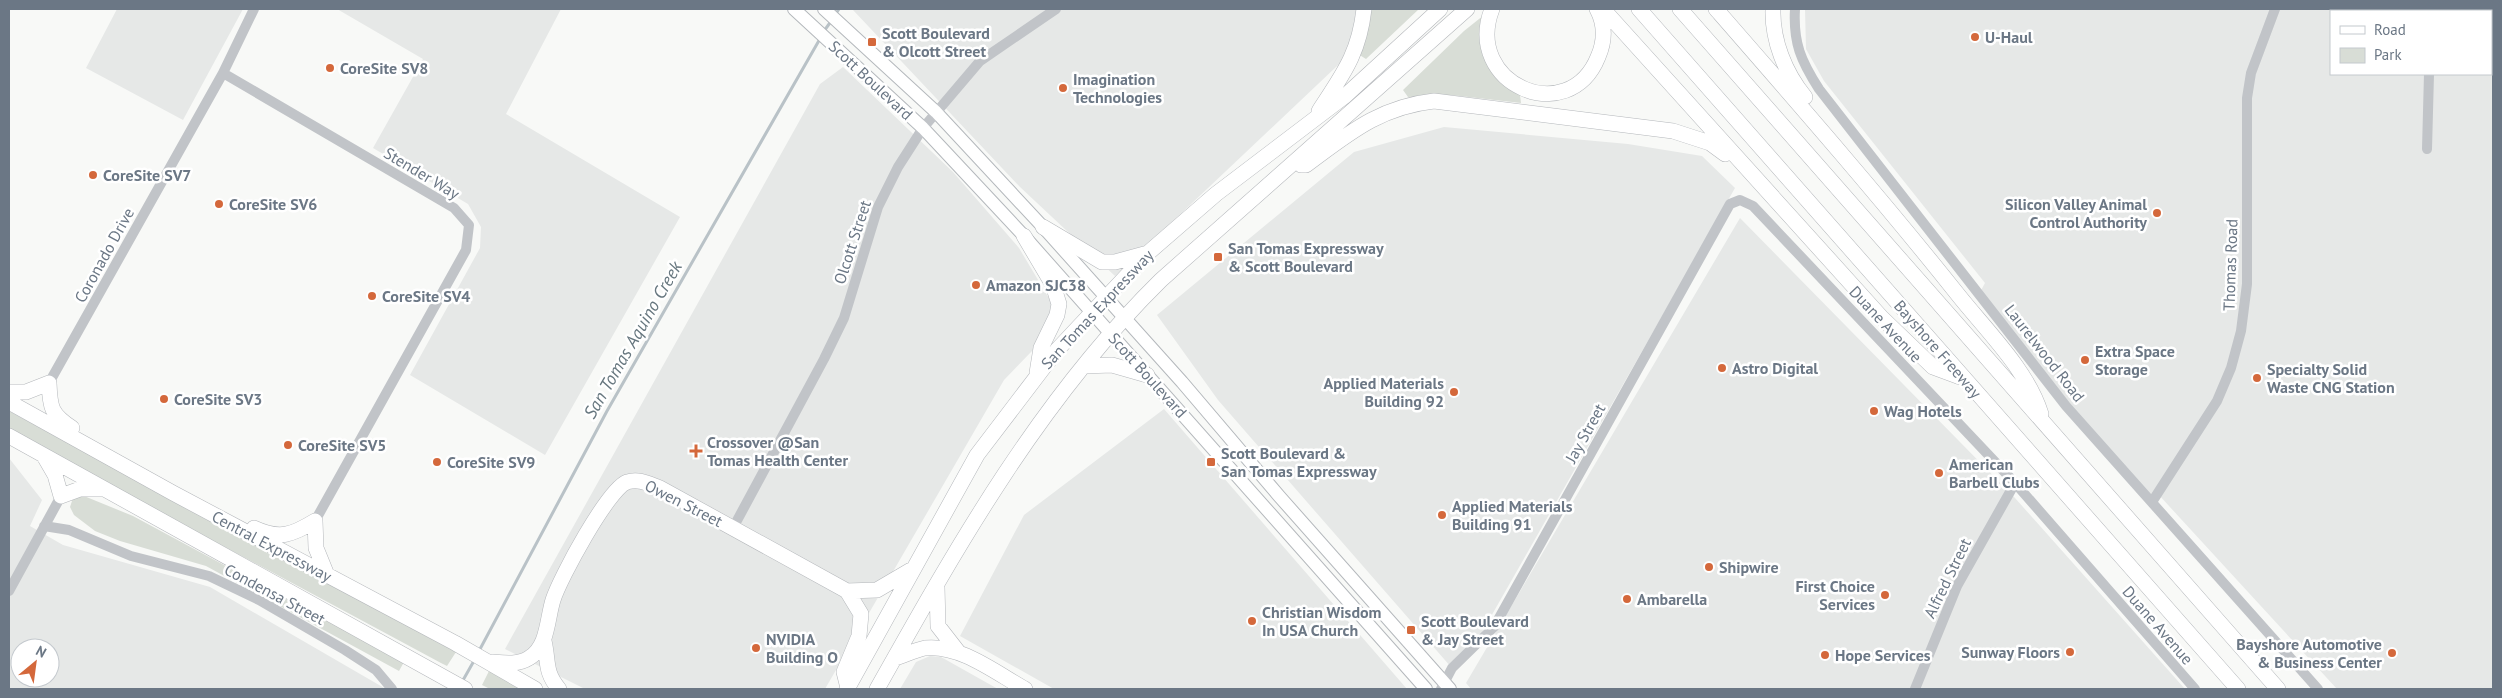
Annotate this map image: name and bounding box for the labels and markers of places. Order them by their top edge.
place label: Scott Boulevard & Olcott Street [882,23,990,61]
place label: U-Haul [1985,27,2033,47]
marker: U-Haul [1969,31,1981,43]
marker: Scott Boulevard & Olcott Street [866,36,878,48]
place label: CoreSite SV8 [340,58,428,78]
marker: CoreSite SV8 [324,62,336,74]
place label: Imagination Technologies [1073,69,1162,107]
marker: Imagination Technologies [1057,82,1069,94]
place label: CoreSite SV7 [103,165,191,185]
marker: CoreSite SV7 [87,169,99,181]
place label: CoreSite SV6 [229,194,317,214]
place label: Silicon Valley Animal Control Authority [2005,194,2147,232]
marker: CoreSite SV6 [213,198,225,210]
marker: Silicon Valley Animal Control Authority [2151,207,2163,219]
place label: San Tomas Expressway & Scott Boulevard [1228,238,1384,276]
marker: San Tomas Expressway & Scott Boulevard [1212,251,1224,263]
place label: Amazon SJC38 [986,275,1086,295]
marker: Amazon SJC38 [970,279,982,291]
place label: CoreSite SV4 [382,286,470,306]
marker: CoreSite SV4 [366,290,378,302]
place label: Extra Space Storage [2095,341,2175,379]
marker: Extra Space Storage [2079,354,2091,366]
place label: Astro Digital [1732,358,1818,378]
place label: Specialty Solid Waste CNG Station [2267,359,2395,397]
marker: Astro Digital [1716,362,1728,374]
marker: Specialty Solid Waste CNG Station [2251,372,2263,384]
place label: Applied Materials Building 92 [1324,373,1444,411]
marker: Applied Materials Building 92 [1448,386,1460,398]
place label: CoreSite SV3 [174,389,262,409]
marker: CoreSite SV3 [158,393,170,405]
place label: Wag Hotels [1884,401,1962,421]
marker: Wag Hotels [1868,405,1880,417]
place label: Crossover @San Tomas Health Center [707,432,848,470]
place label: CoreSite SV5 [298,435,386,455]
marker: CoreSite SV5 [282,439,294,451]
place label: Scott Boulevard & San Tomas Expressway [1221,443,1377,481]
marker: Crossover @San Tomas Health Center [689,444,703,458]
place label: CoreSite SV9 [447,452,535,472]
place label: American Barbell Clubs [1949,454,2040,492]
marker: CoreSite SV9 [431,456,443,468]
marker: Scott Boulevard & San Tomas Expressway [1205,456,1217,468]
marker: American Barbell Clubs [1933,467,1945,479]
place label: Applied Materials Building 91 [1452,496,1573,534]
marker: Applied Materials Building 91 [1436,509,1448,521]
place label: Shipwire [1719,557,1779,577]
marker: Shipwire [1703,561,1715,573]
place label: First Choice Services [1795,576,1875,614]
place label: Ambarella [1637,589,1707,609]
marker: First Choice Services [1879,589,1891,601]
marker: Ambarella [1621,593,1633,605]
place label: Christian Wisdom In USA Church [1262,602,1382,640]
place label: Scott Boulevard & Jay Street [1421,611,1529,649]
marker: Christian Wisdom In USA Church [1246,615,1258,627]
marker: Scott Boulevard & Jay Street [1405,624,1417,636]
place label: NVIDIA Building O [766,629,838,667]
place label: Bayshore Automotive & Business Center [2236,634,2382,672]
marker: NVIDIA Building O [750,642,762,654]
place label: Sunway Floors [1961,642,2060,662]
place label: Hope Services [1835,645,1931,665]
marker: Sunway Floors [2064,646,2076,658]
marker: Bayshore Automotive & Business Center [2386,647,2398,659]
marker: Hope Services [1819,649,1831,661]

